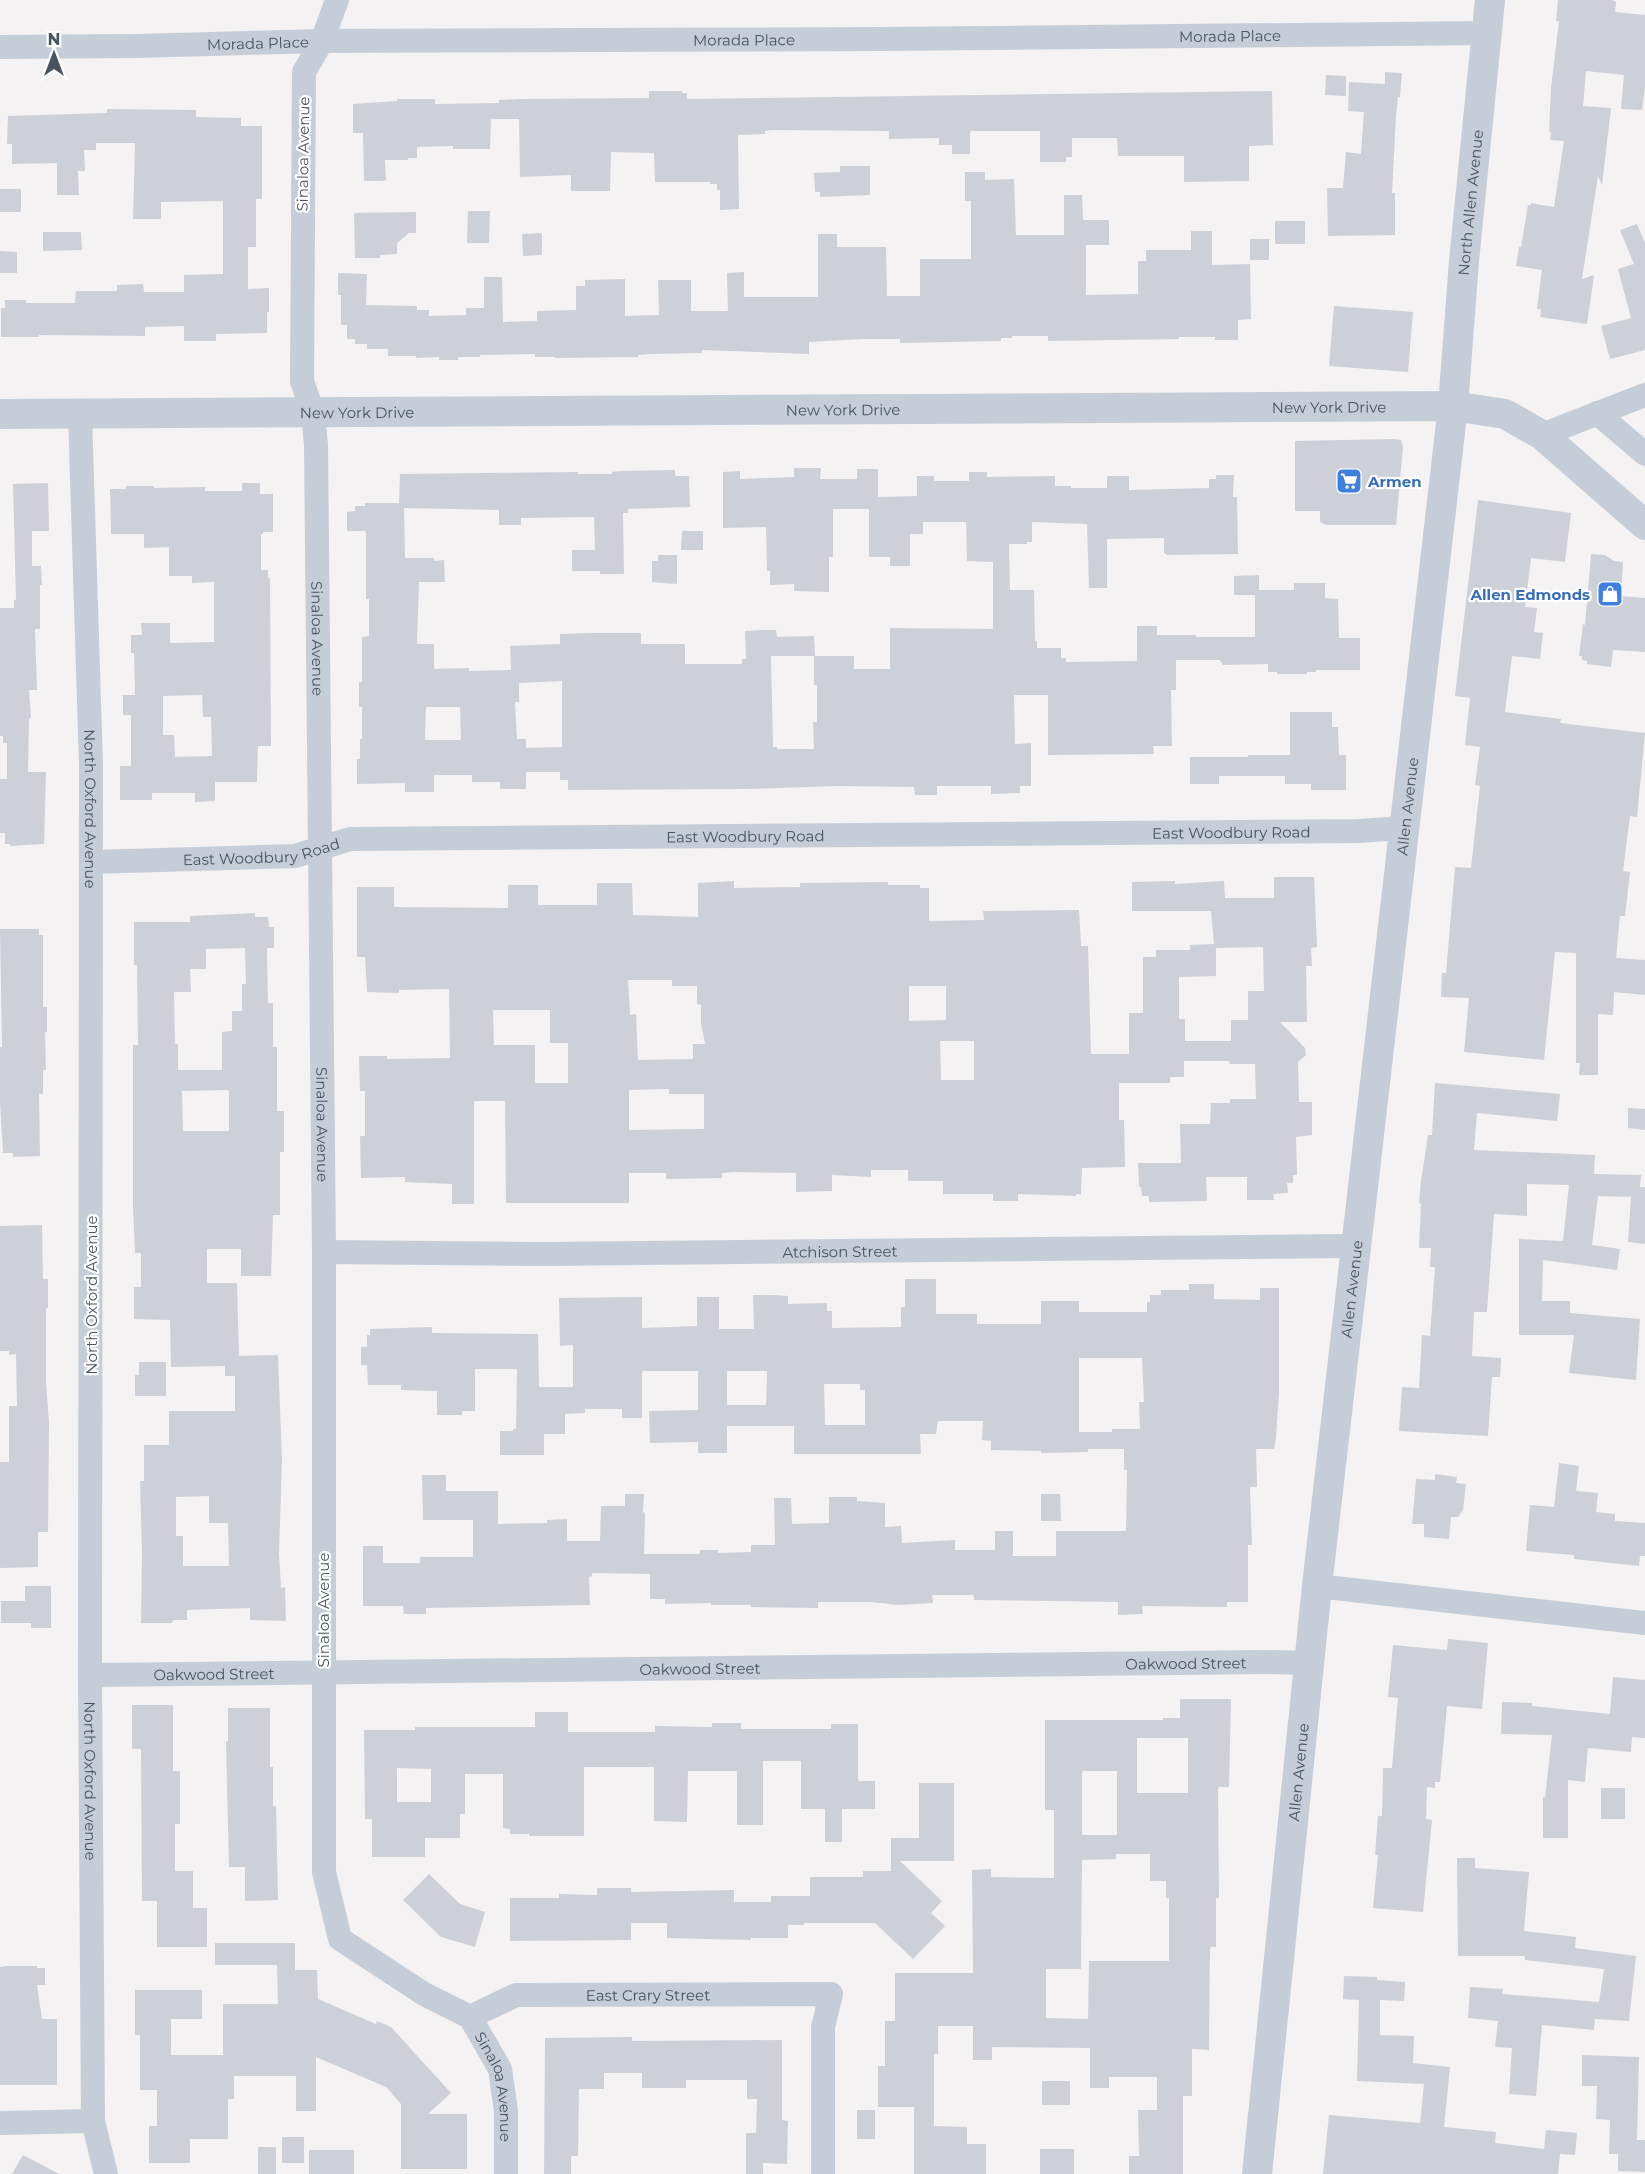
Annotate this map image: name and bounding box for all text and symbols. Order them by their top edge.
north arrow [24,24,84,84]
street label: Morada Place [1179,26,1281,46]
text: N [48,30,60,49]
street label: Morada Place [693,30,795,49]
street label: Morada Place [207,32,309,54]
street label: Sinaloa Avenue [292,96,314,212]
street label: North Allen Avenue [1453,129,1487,276]
street label: New York Drive [1272,397,1386,416]
street label: New York Drive [786,400,900,419]
street label: New York Drive [300,402,414,422]
supermarket icon: Armen [1334,466,1364,496]
place label: Armen [1367,472,1422,491]
shop icon: Allen Edmonds [1595,579,1625,609]
street label: Sinaloa Avenue [308,581,328,696]
place label: Allen Edmonds [1470,585,1590,604]
street label: North Oxford Avenue [80,729,101,889]
street label: Allen Avenue [1392,756,1422,856]
street label: East Woodbury Road [1152,822,1311,842]
street label: East Woodbury Road [666,826,825,846]
street label: East Woodbury Road [182,833,342,869]
street label: Sinaloa Avenue [313,1067,333,1182]
street label: North Oxford Avenue [82,1215,101,1375]
street label: Allen Avenue [1336,1239,1366,1339]
street label: Atchison Street [782,1241,898,1261]
street label: Sinaloa Avenue [314,1552,333,1668]
street label: Oakwood Street [1125,1653,1247,1673]
street label: Oakwood Street [639,1658,761,1678]
street label: Oakwood Street [153,1663,275,1684]
street label: North Oxford Avenue [81,1701,101,1861]
street label: Allen Avenue [1284,1722,1312,1822]
street label: East Crary Street [586,1985,710,2004]
street label: Sinaloa Avenue [471,2028,516,2142]

